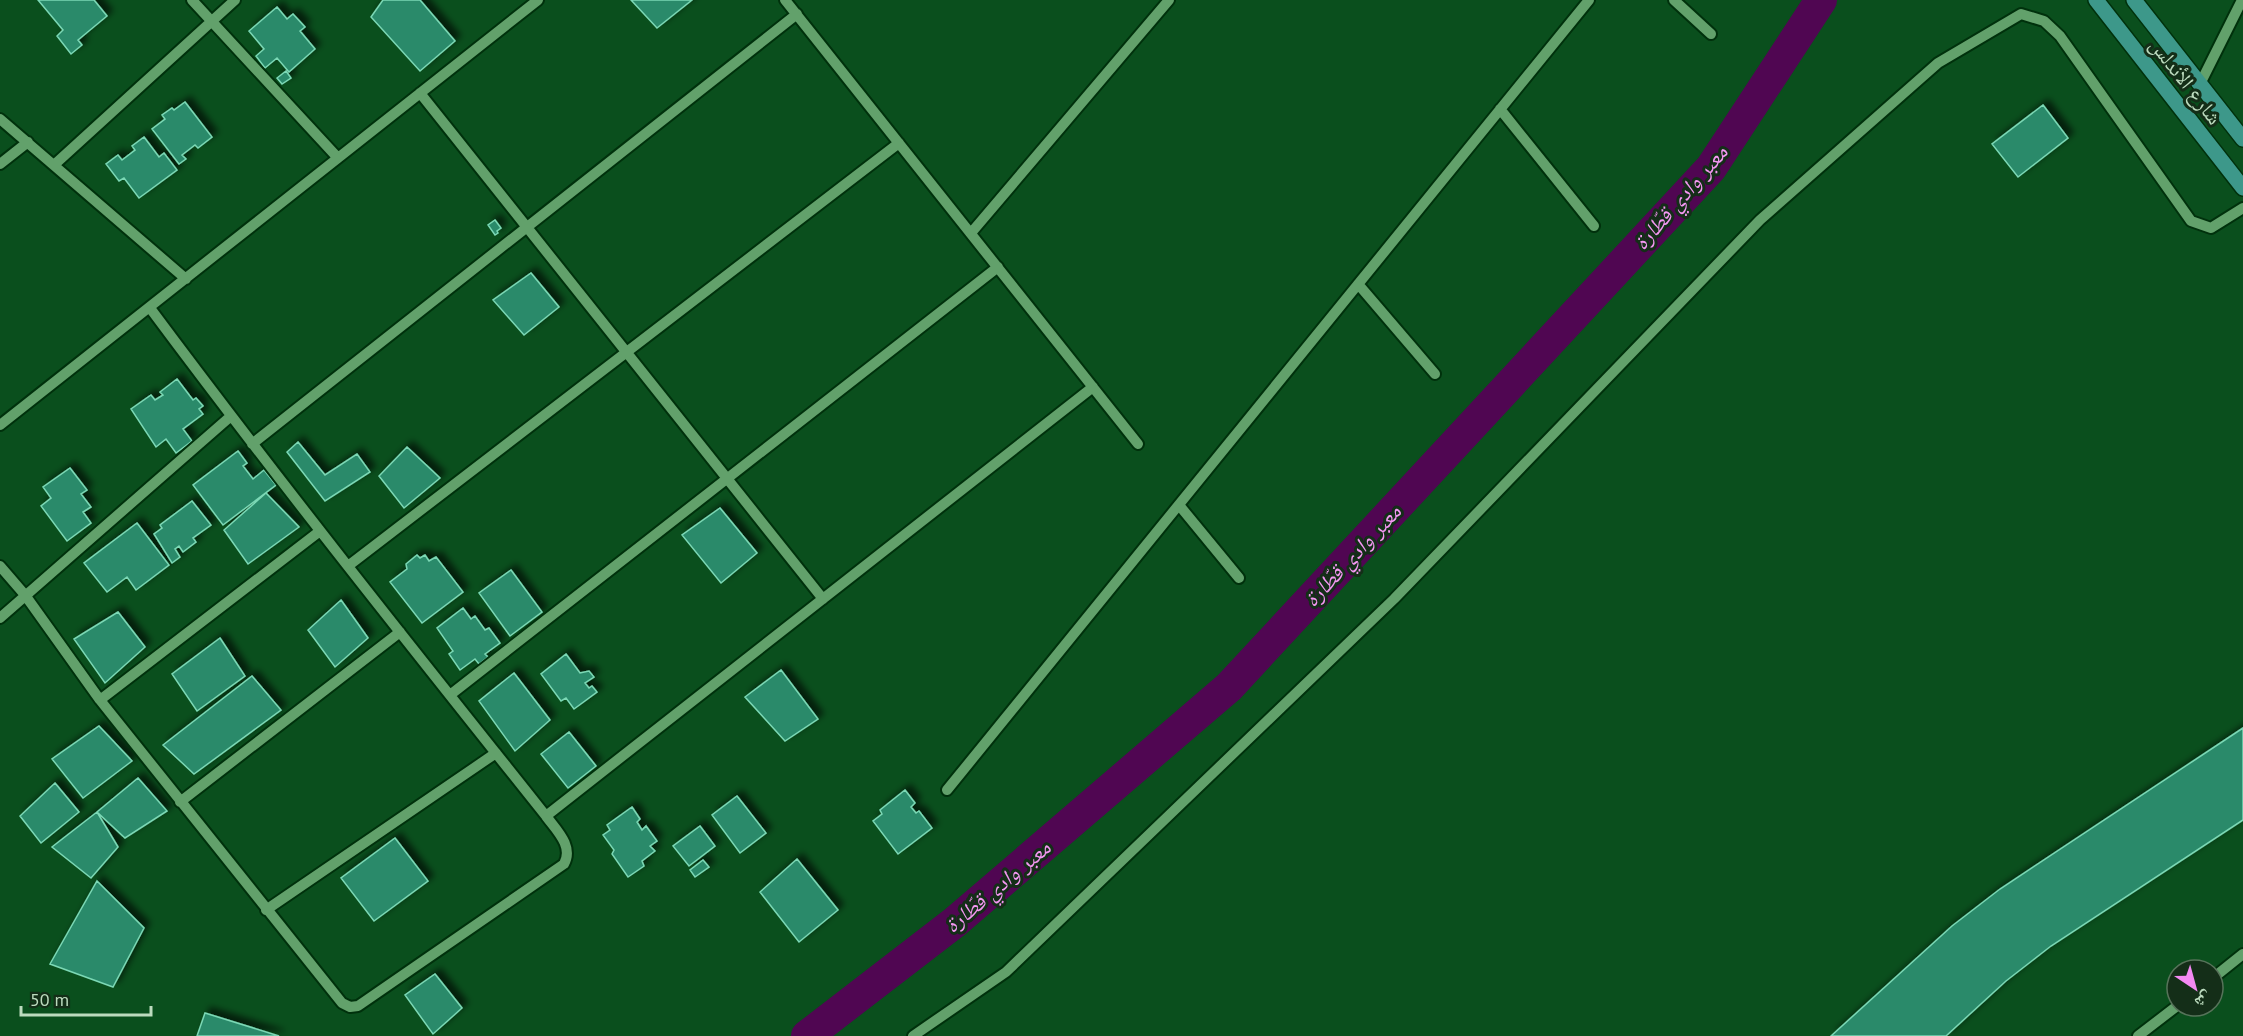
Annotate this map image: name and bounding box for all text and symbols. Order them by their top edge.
street label: شارع الأندلس [2144,32,2228,130]
water label: معبر وادي قطّارة [1627,139,1736,258]
water label: معبر وادي قطّارة [1297,498,1409,615]
water label: معبر وادي قطّارة [938,833,1058,941]
north arrow [2165,958,2225,1018]
scale bar [21,979,152,1017]
text: ش [2191,987,2217,1013]
text: 50 m [30,988,69,1011]

